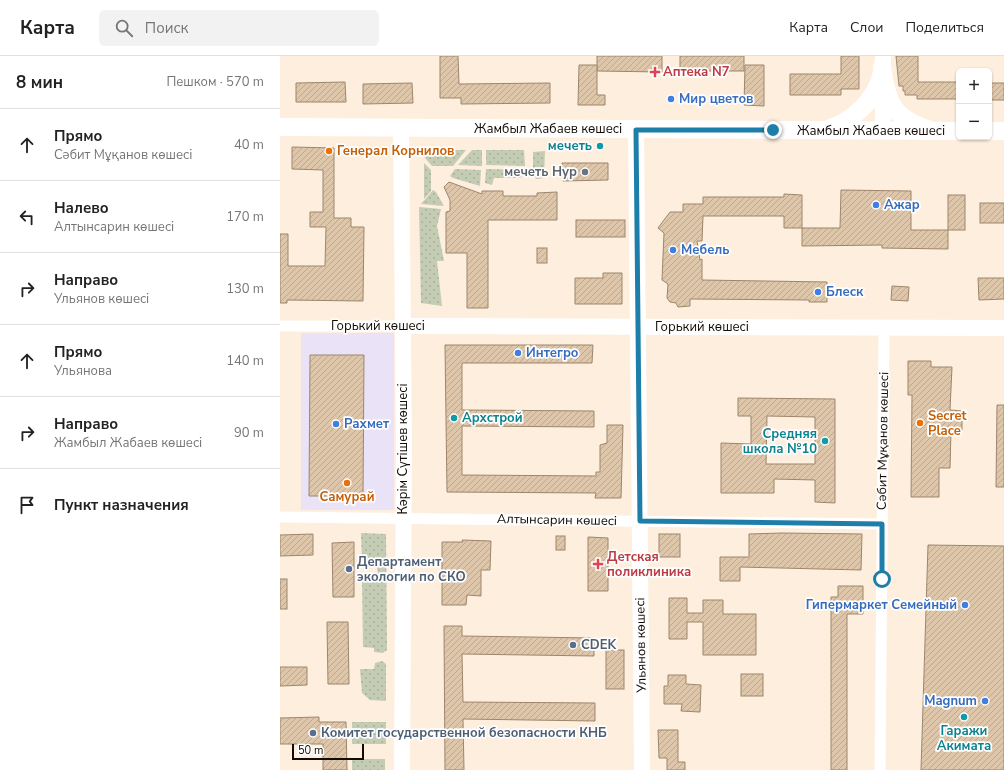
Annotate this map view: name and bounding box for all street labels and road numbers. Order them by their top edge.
street label: Жамбыл Жабаев көшесі [474,120,622,138]
street label: Жамбыл Жабаев көшесі [797,122,945,140]
street label: Горький көшесі [331,317,425,335]
street label: Горький көшесі [655,318,749,336]
street label: Сәбит Мұқанов көшесі [873,372,893,510]
street label: Кәрім Сүтішев көшесі [394,383,412,515]
street label: Алтынсарин көшесі [497,510,617,530]
street label: Ульянов көшесі [631,597,651,694]

